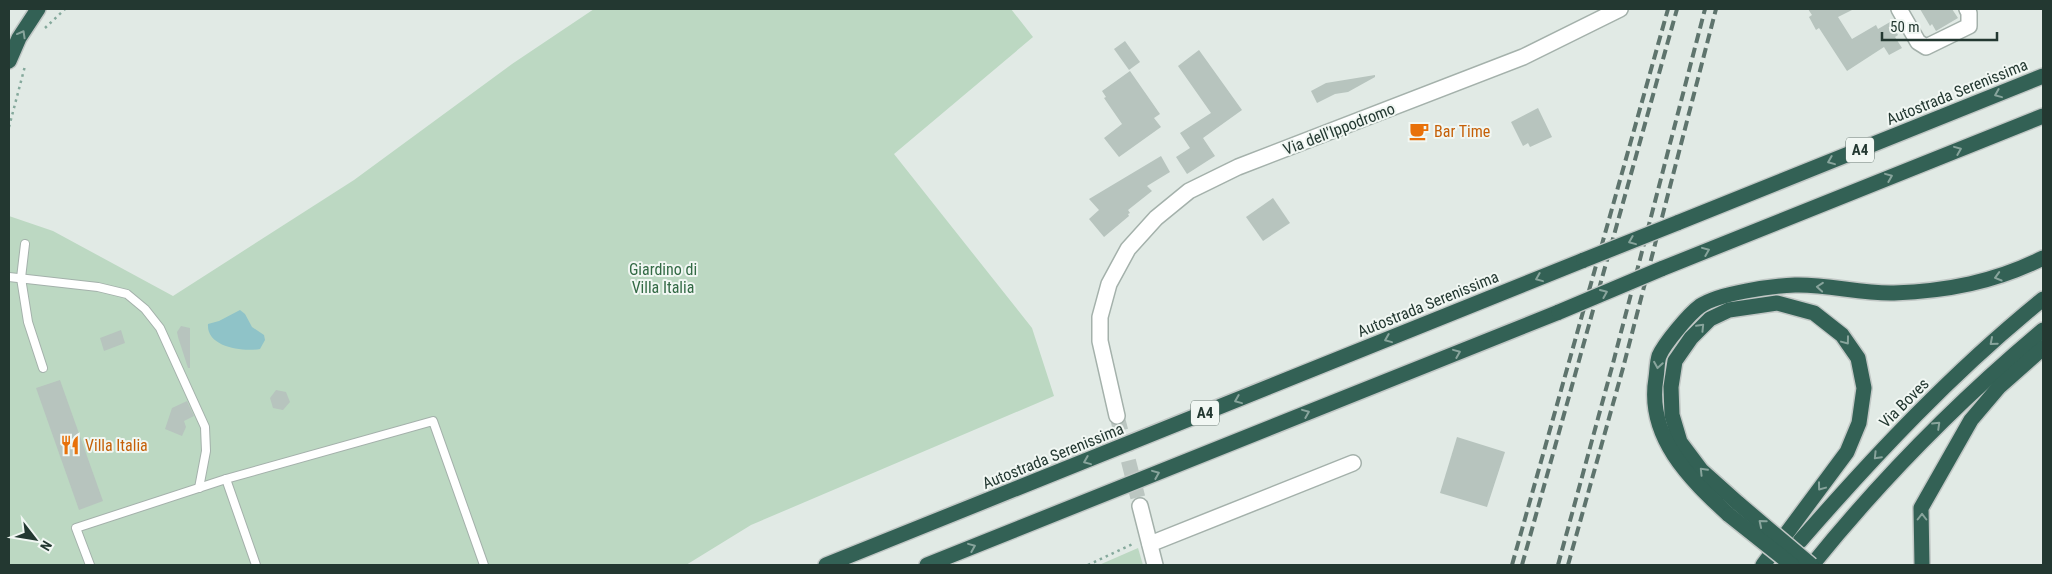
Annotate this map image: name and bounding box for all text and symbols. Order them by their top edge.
scale bar [1882,10,1997,42]
text: 50 m [1890,18,1920,36]
one-way arrow [15,30,25,39]
street label: Autostrada Serenissima [1884,55,2030,129]
one-way arrow [1994,88,2003,99]
street label: Via dell'Ippodromo [1280,99,1398,159]
cafe icon: Bar Time [1408,120,1430,142]
place label: Bar Time [1434,122,1490,141]
road number: A4 [1846,138,1874,162]
one-way arrow [1954,145,1962,155]
one-way arrow [1827,155,1836,166]
one-way arrow [1885,173,1893,183]
one-way arrow [1628,235,1637,245]
one-way arrow [1701,247,1710,257]
park label: Giardino di Villa Italia [629,260,697,297]
street label: Autostrada Serenissima [1355,267,1501,341]
one-way arrow [1995,271,2003,281]
one-way arrow [1535,272,1544,283]
one-way arrow [1816,282,1824,293]
one-way arrow [1599,289,1608,299]
one-way arrow [1695,324,1704,333]
one-way arrow [1385,333,1393,343]
one-way arrow [1840,335,1849,345]
one-way arrow [1990,336,1999,345]
one-way arrow [1452,348,1461,359]
one-way arrow [1653,361,1663,370]
street label: Via Boves [1875,374,1933,432]
one-way arrow [1234,394,1243,404]
road number: A4 [1191,400,1219,426]
one-way arrow [1302,409,1310,419]
street label: Autostrada Serenissima [980,419,1126,493]
one-way arrow [1932,422,1941,431]
restaurant icon: Villa Italia [59,434,81,456]
place label: Villa Italia [85,436,148,455]
one-way arrow [1874,450,1883,459]
one-way arrow [1083,454,1092,465]
one-way arrow [1700,468,1709,477]
one-way arrow [1151,469,1159,479]
one-way arrow [1818,481,1826,490]
one-way arrow [1917,512,1927,520]
north arrow [10,514,60,564]
one-way arrow [1758,520,1767,529]
text: N [37,538,55,553]
one-way arrow [967,543,976,553]

